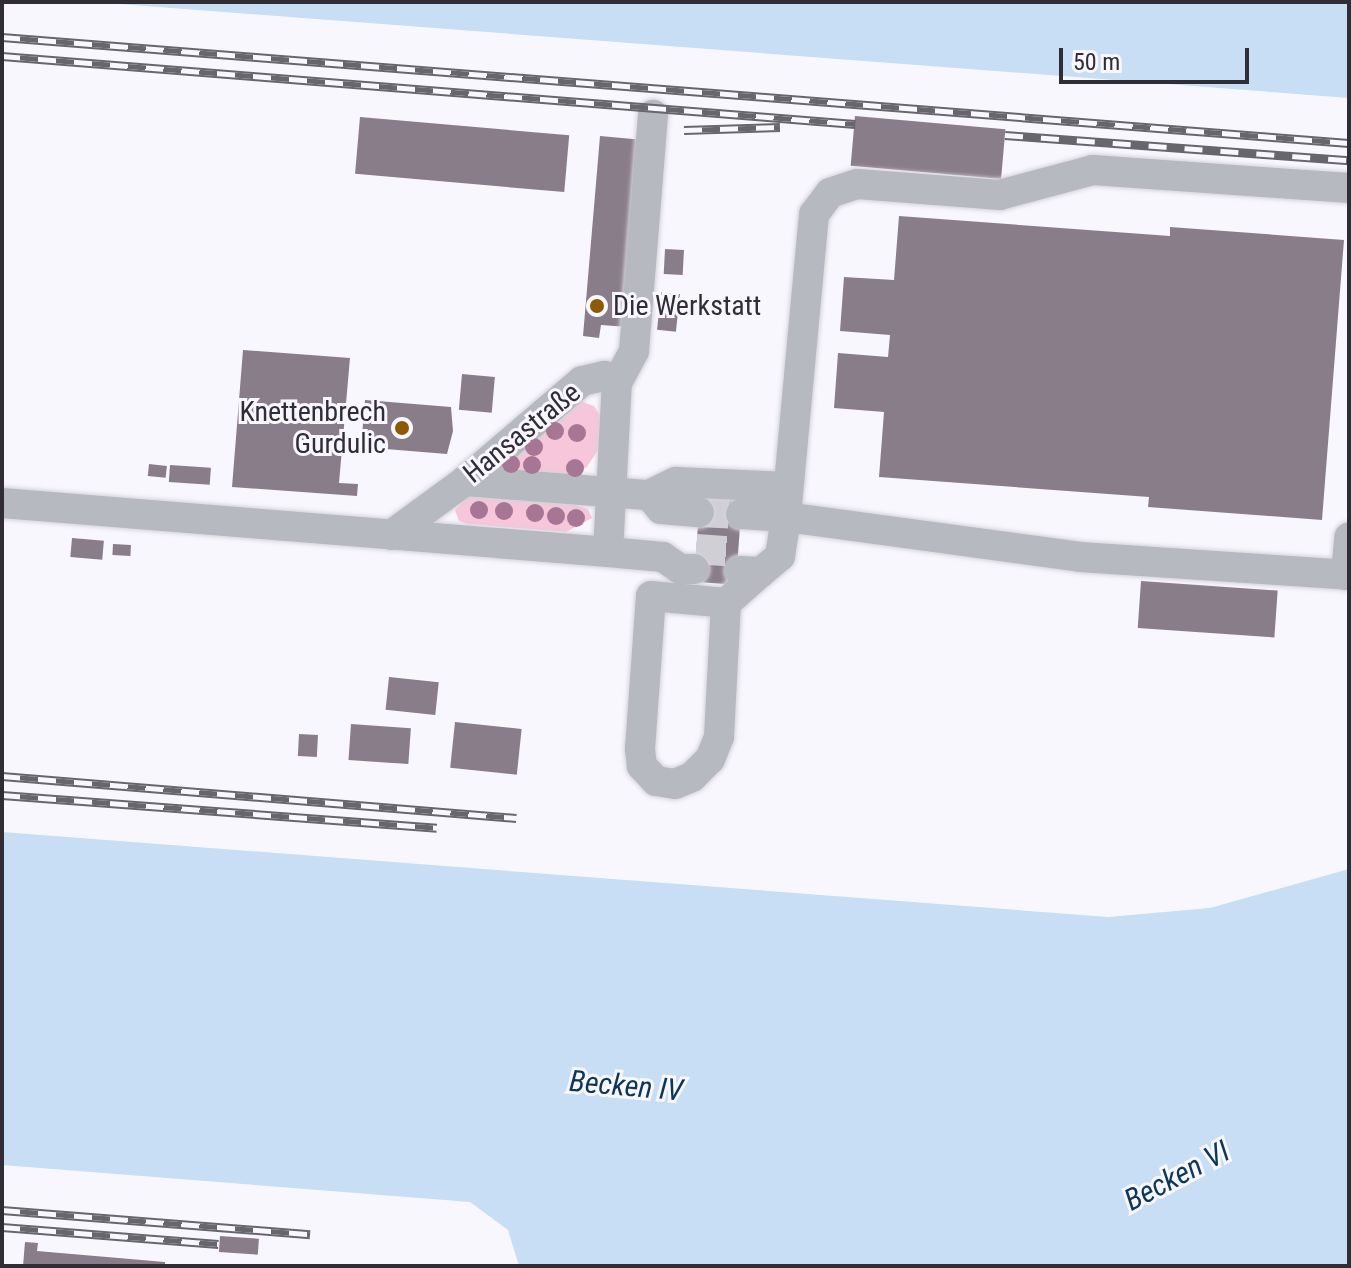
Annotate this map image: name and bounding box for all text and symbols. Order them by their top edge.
scale bar [1063,32,1253,82]
text: 50 m [1073,48,1120,76]
place label: Die Werkstatt [613,289,761,323]
marker: Die Werkstatt [588,297,606,315]
street label: Hansastraße [457,376,587,490]
place label: Knettenbrech Gurdulic [239,395,386,461]
marker: Knettenbrech Gurdulic [393,419,411,437]
water label: Becken IV [568,1063,684,1109]
water label: Becken VI [1118,1133,1236,1219]

